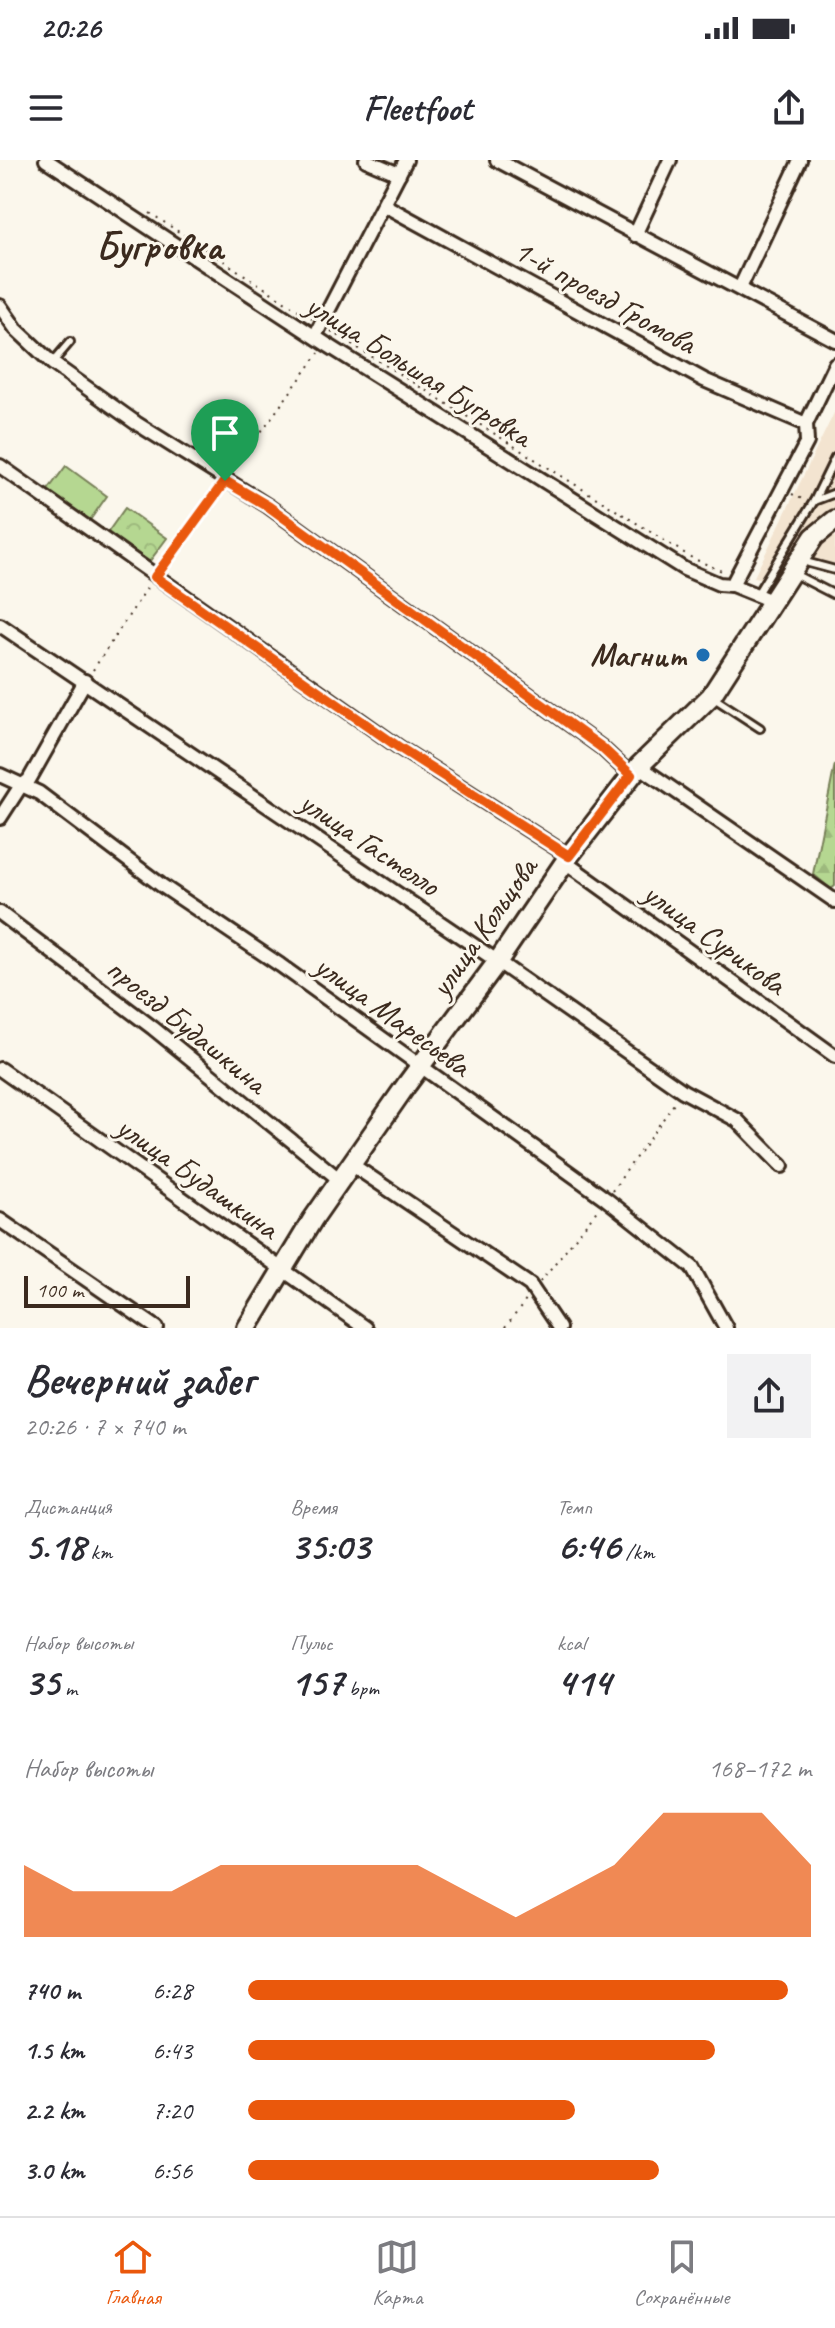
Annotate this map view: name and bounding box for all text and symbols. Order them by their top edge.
text: 20:26 [40,9,101,47]
text: Fleetfoot [363,85,472,131]
icon: menu [24,86,68,130]
icon: share [767,86,811,130]
district label: Бугровка [96,221,226,271]
street label: 1-й проезд Громова [506,229,705,364]
street label: улица Большая Бугровка [297,283,542,458]
pin [191,399,259,481]
icon: arrive [203,411,247,455]
place label: Магнит [590,635,688,676]
marker: Магнит [694,646,712,664]
street label: улица Гастелло [290,780,449,906]
street label: улица Кольцова [419,847,548,1007]
street label: улица Сурикова [633,872,796,1005]
street label: улица Маресьева [305,944,480,1087]
street label: проезд Будашкина [98,948,278,1105]
street label: улица Будашкина [107,1105,288,1250]
scale bar [24,1272,190,1308]
text: 100 m [36,1276,83,1304]
text: Вечерний забег [24,1352,254,1407]
button: share [727,1354,811,1438]
text: 20:26 · 7 × 740 m [24,1410,185,1443]
text: Дистанция [24,1493,112,1521]
text: Время [290,1493,337,1521]
text: Темп [557,1493,592,1521]
text: 5.18 [24,1521,85,1571]
text: 35:03 [290,1521,370,1571]
text: 6:46 [557,1521,620,1571]
text: km [85,1538,112,1566]
text: /km [620,1538,654,1566]
text: Набор высоты [24,1629,133,1657]
text: Пульс [290,1629,333,1657]
text: kcal [557,1629,586,1657]
text: 35 [24,1657,59,1707]
text: 157 [290,1657,344,1707]
text: 414 [557,1657,611,1707]
text: m [59,1674,77,1702]
text: bpm [344,1674,379,1702]
text: Набор высоты [24,1752,153,1785]
text: 168–172 m [708,1752,811,1785]
text: 740 m [24,1974,80,2007]
text: 6:28 [152,1974,192,2007]
text: 1.5 km [24,2034,84,2067]
text: 6:43 [152,2034,192,2067]
text: 2.2 km [24,2094,84,2127]
text: 7:20 [152,2094,192,2127]
text: 3.0 km [24,2154,84,2187]
text: 6:56 [152,2154,192,2187]
tab: Главная [106,2235,161,2311]
tab: Карта [372,2235,422,2311]
tab: Сохранённые [634,2235,729,2311]

